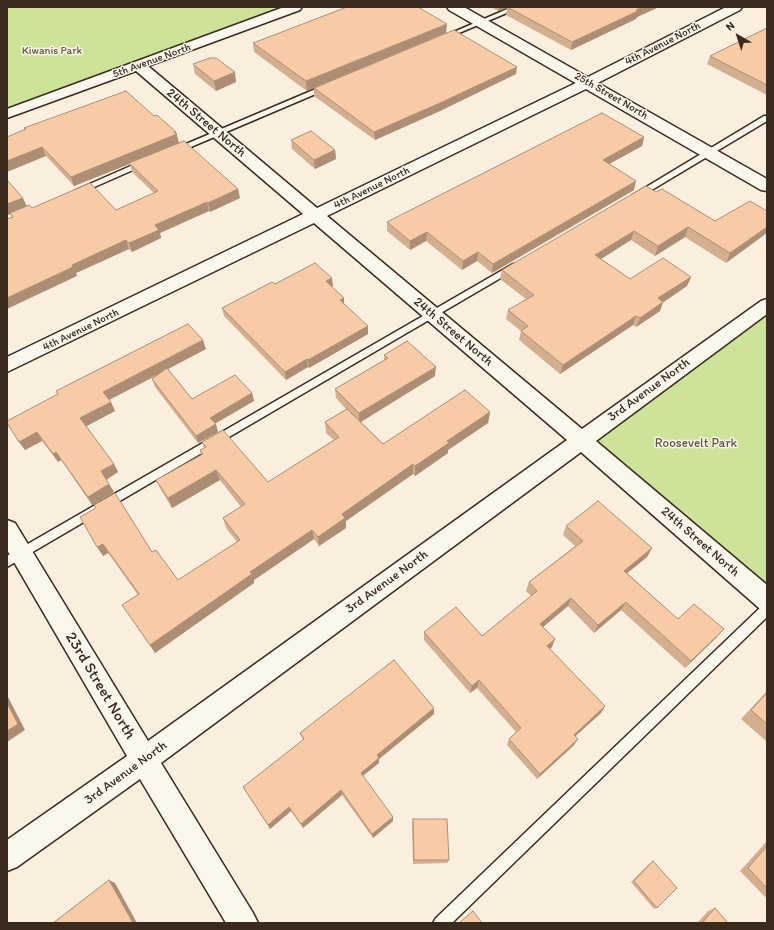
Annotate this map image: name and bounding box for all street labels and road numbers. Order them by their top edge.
street label: 4th Avenue North [623,19,703,69]
street label: 5th Avenue North [111,41,193,81]
street label: 25th Street North [572,70,650,122]
street label: 24th Street North [163,85,249,161]
street label: 4th Avenue North [332,164,412,212]
street label: 24th Street North [410,294,496,370]
street label: 4th Avenue North [41,306,121,354]
street label: 3rd Avenue North [605,355,693,425]
street label: 24th Street North [658,504,742,580]
street label: 3rd Avenue North [343,547,431,617]
street label: 23rd Street North [61,629,139,743]
street label: 3rd Avenue North [82,738,170,808]

